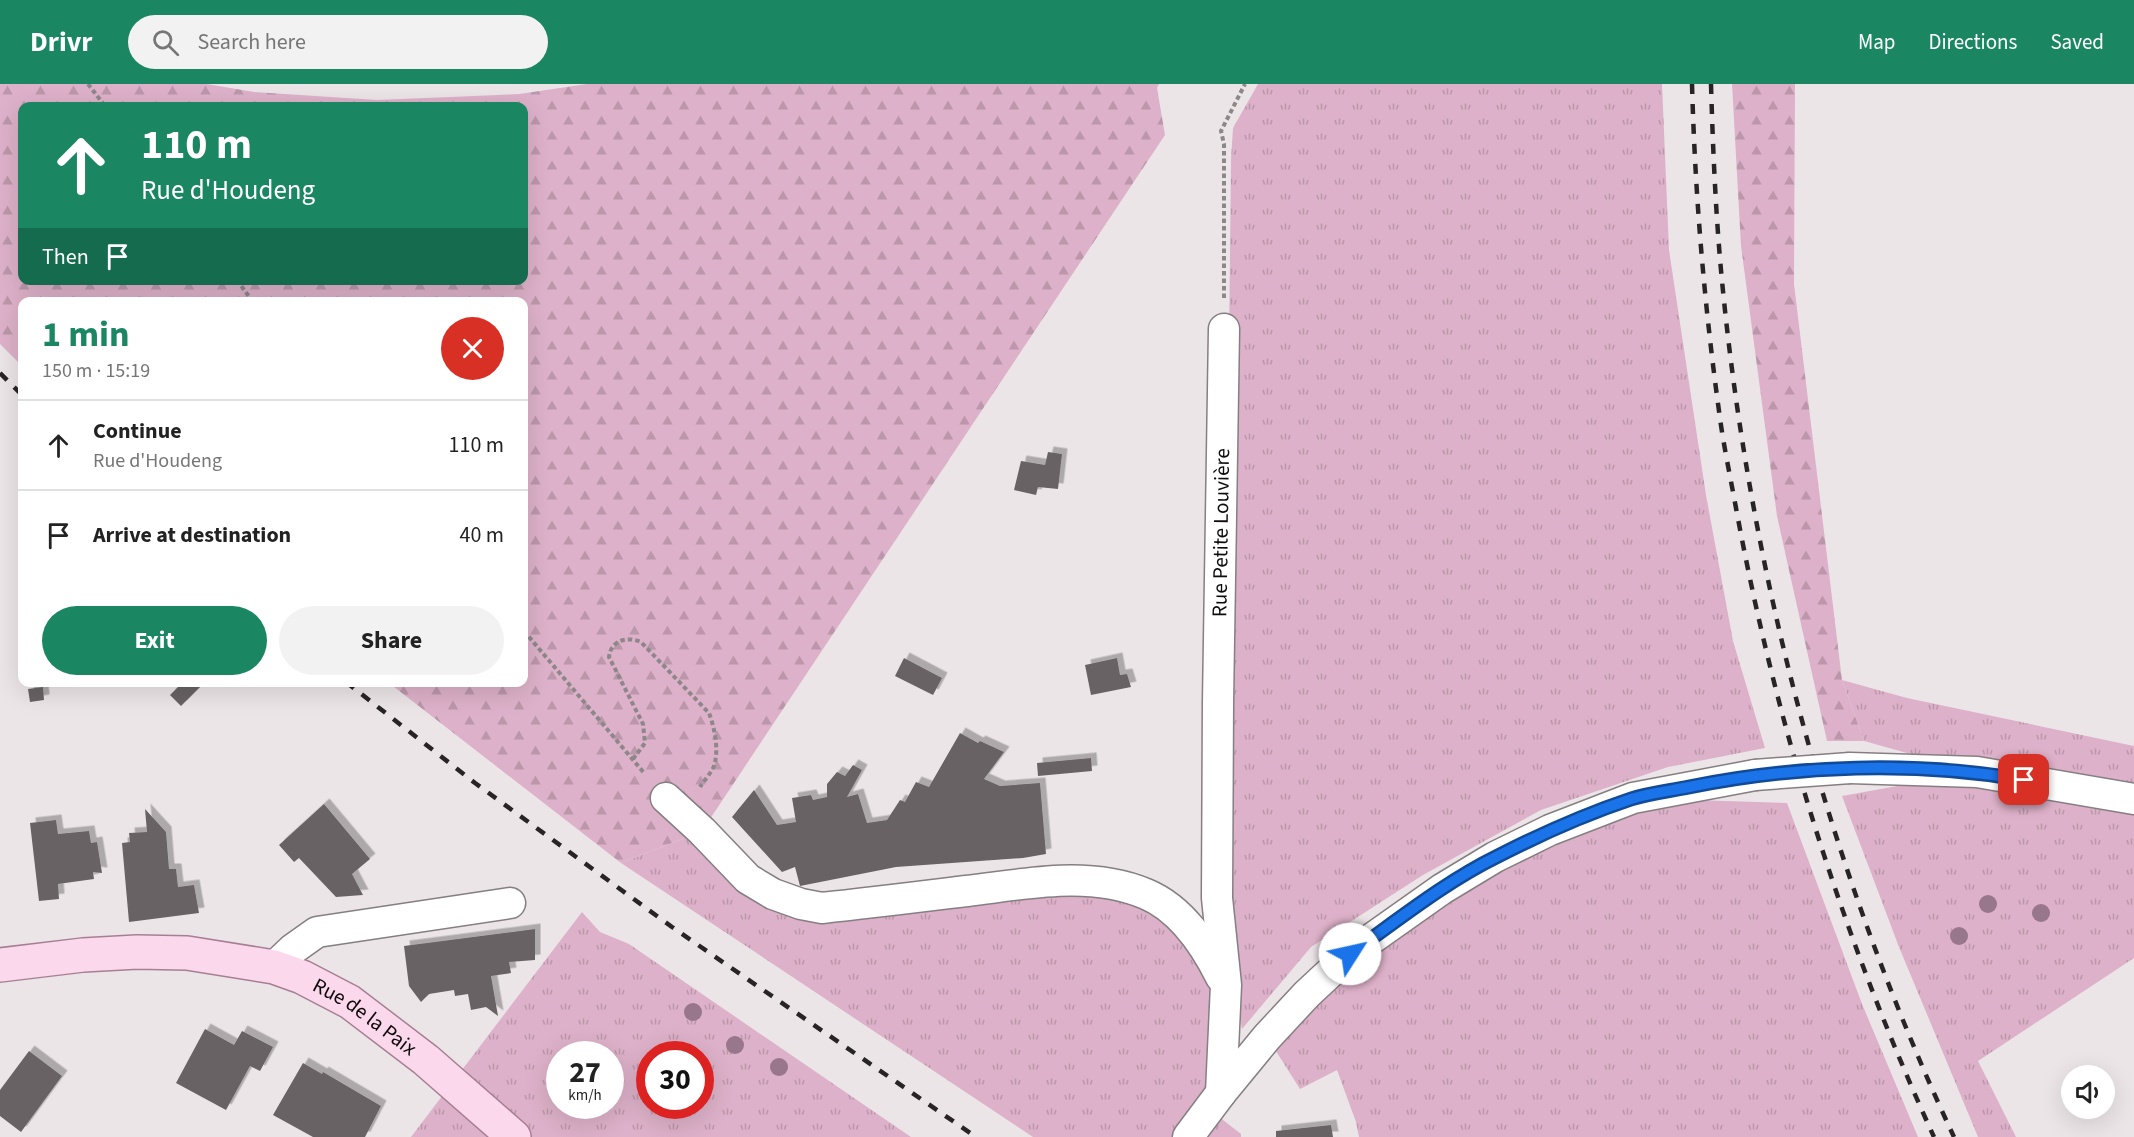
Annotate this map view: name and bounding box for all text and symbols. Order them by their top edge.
search box [128,15,548,69]
text: Drivr [30,22,92,62]
icon: search [149,26,182,59]
text: Search here [197,26,306,58]
text: Map [1858,27,1896,57]
text: Directions [1929,27,2017,57]
text: Saved [2050,27,2104,57]
text: 110 m [141,115,252,175]
icon: ahead [42,126,120,204]
text: Rue d'Houdeng [141,171,315,210]
icon: arrive [101,240,134,273]
text: Then [42,241,89,273]
text: 1 min [42,309,130,360]
button: close [441,317,504,380]
text: 150 m · 15:19 [42,357,150,385]
text: Continue [93,415,182,447]
icon: ahead [42,429,75,462]
text: 110 m [449,429,504,461]
text: Rue d'Houdeng [93,447,222,475]
street label: Rue Petite Louvière [1204,448,1237,617]
icon: arrive [42,519,75,552]
text: Arrive at destination [93,519,291,551]
text: 40 m [459,519,504,551]
button: Exit [42,606,267,675]
button: Share [279,606,504,675]
pin [1998,754,2049,805]
icon: arrive [2007,763,2040,796]
position arrow [1318,922,1382,986]
street label: Rue de la Paix [308,970,424,1063]
speed limit sign: 30 [636,1041,714,1119]
text: 27 [569,1051,601,1094]
map controls [2061,1065,2115,1119]
button: sound [2061,1065,2115,1119]
text: km/h [568,1085,602,1106]

